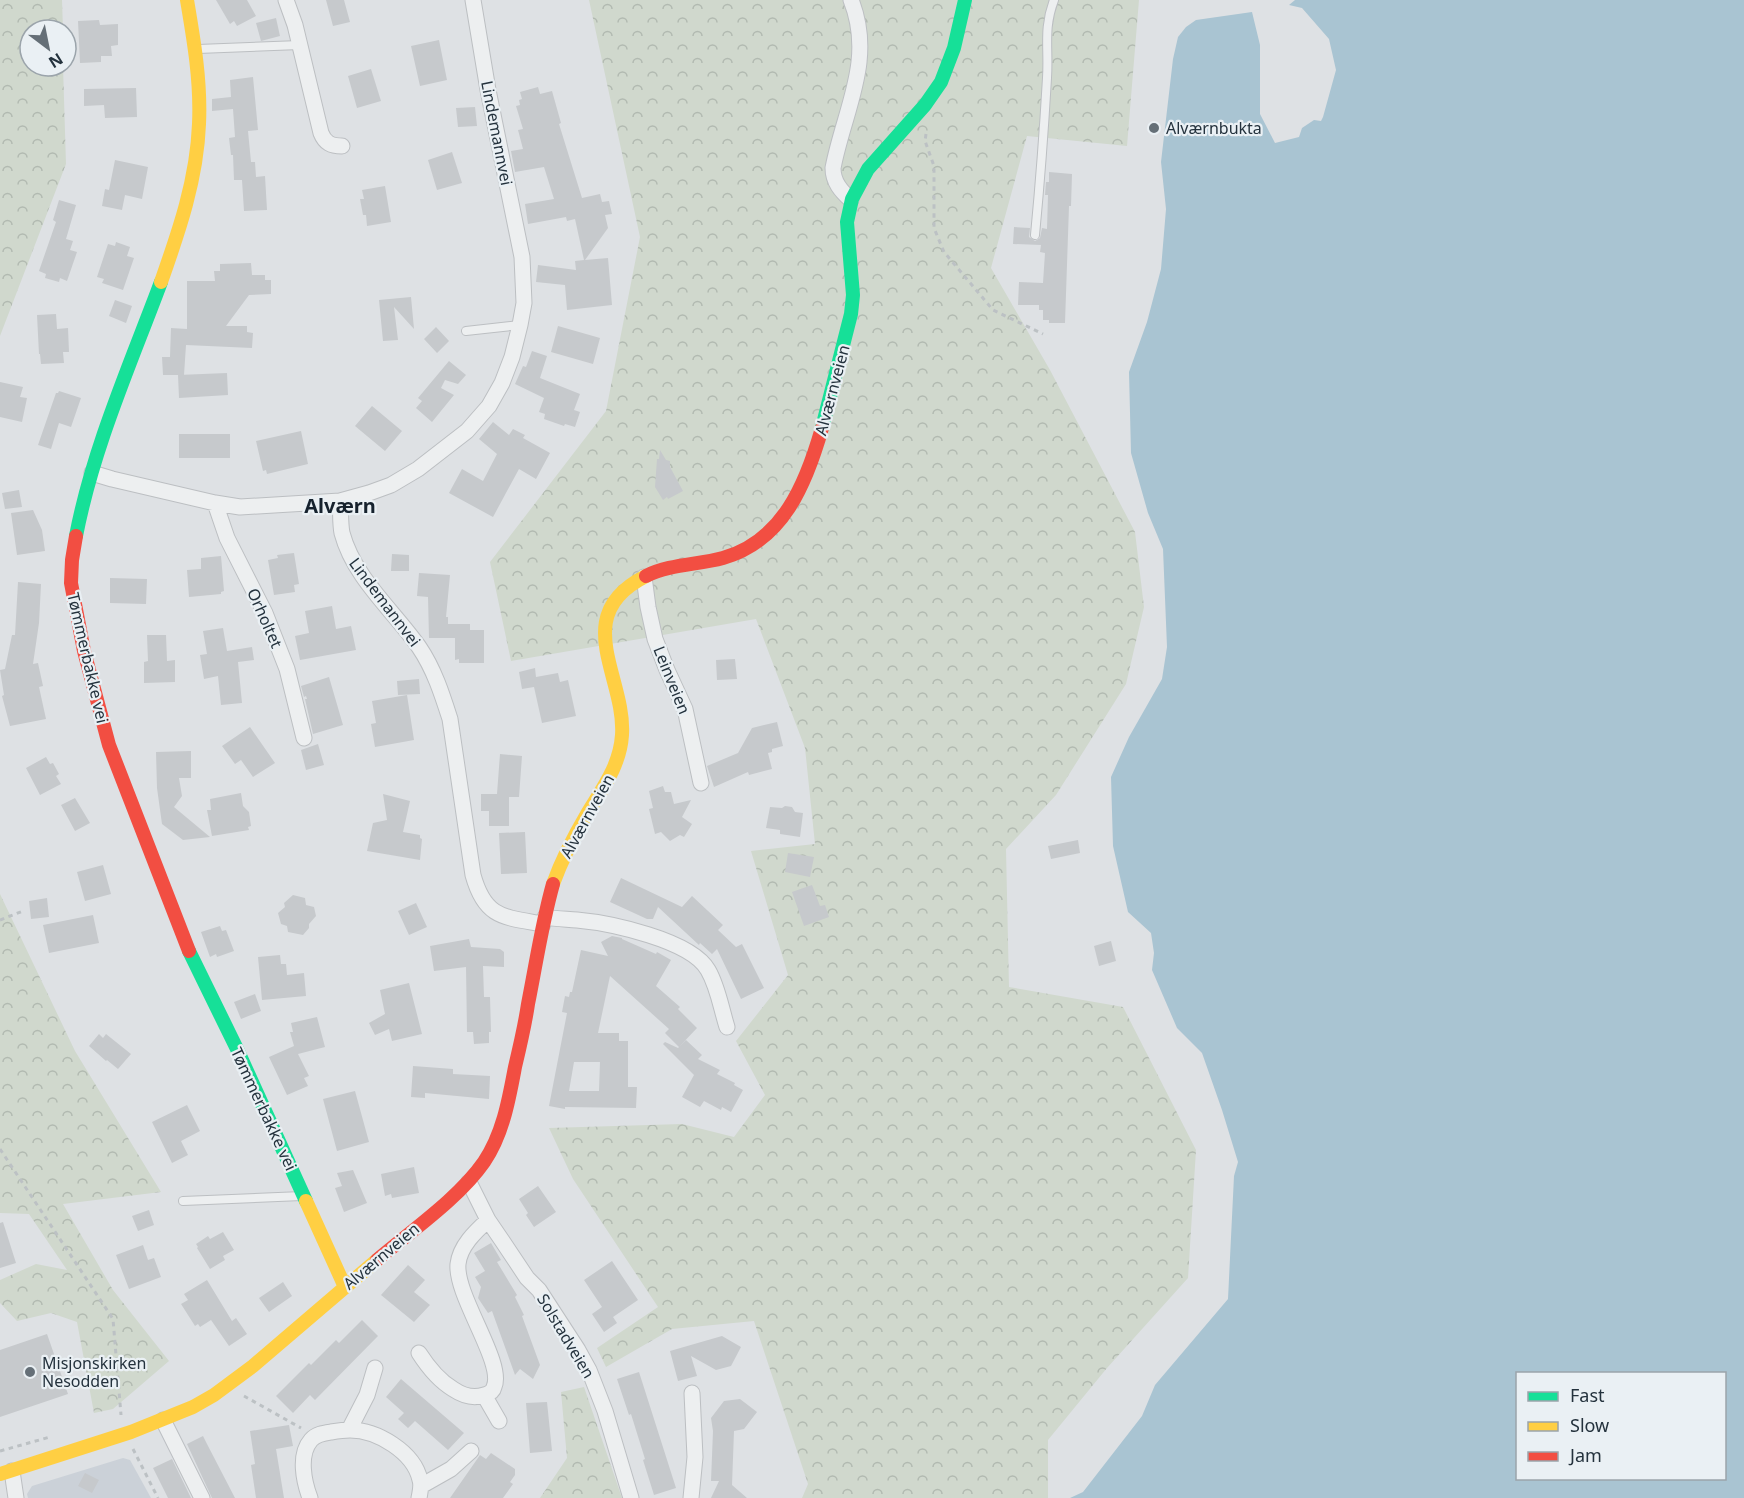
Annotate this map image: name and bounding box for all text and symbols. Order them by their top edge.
north arrow [18,18,78,78]
text: N [45,48,67,73]
street label: Lindemannvei [476,79,518,187]
place label: Alværnbukta [1166,117,1262,139]
marker: Alværnbukta [1147,121,1161,135]
street label: Alværnveien [809,342,855,438]
district label: Alværn [304,492,376,519]
street label: Lindemannvei [344,553,426,651]
street label: Orholtet [242,585,288,652]
street label: Tømmerbakke vei [62,591,114,725]
street label: Leinveien [648,643,696,717]
street label: Alværnveien [555,770,619,862]
street label: Tømmerbakke vei [226,1044,302,1174]
street label: Alværnveien [338,1218,424,1294]
street label: Solstadveien [532,1290,600,1382]
place label: Misjonskirken Nesodden [42,1352,146,1392]
marker: Misjonskirken Nesodden [23,1365,37,1379]
legend [1516,1372,1726,1480]
text: Fast [1570,1383,1605,1407]
text: Slow [1570,1413,1609,1437]
text: Jam [1568,1443,1602,1467]

